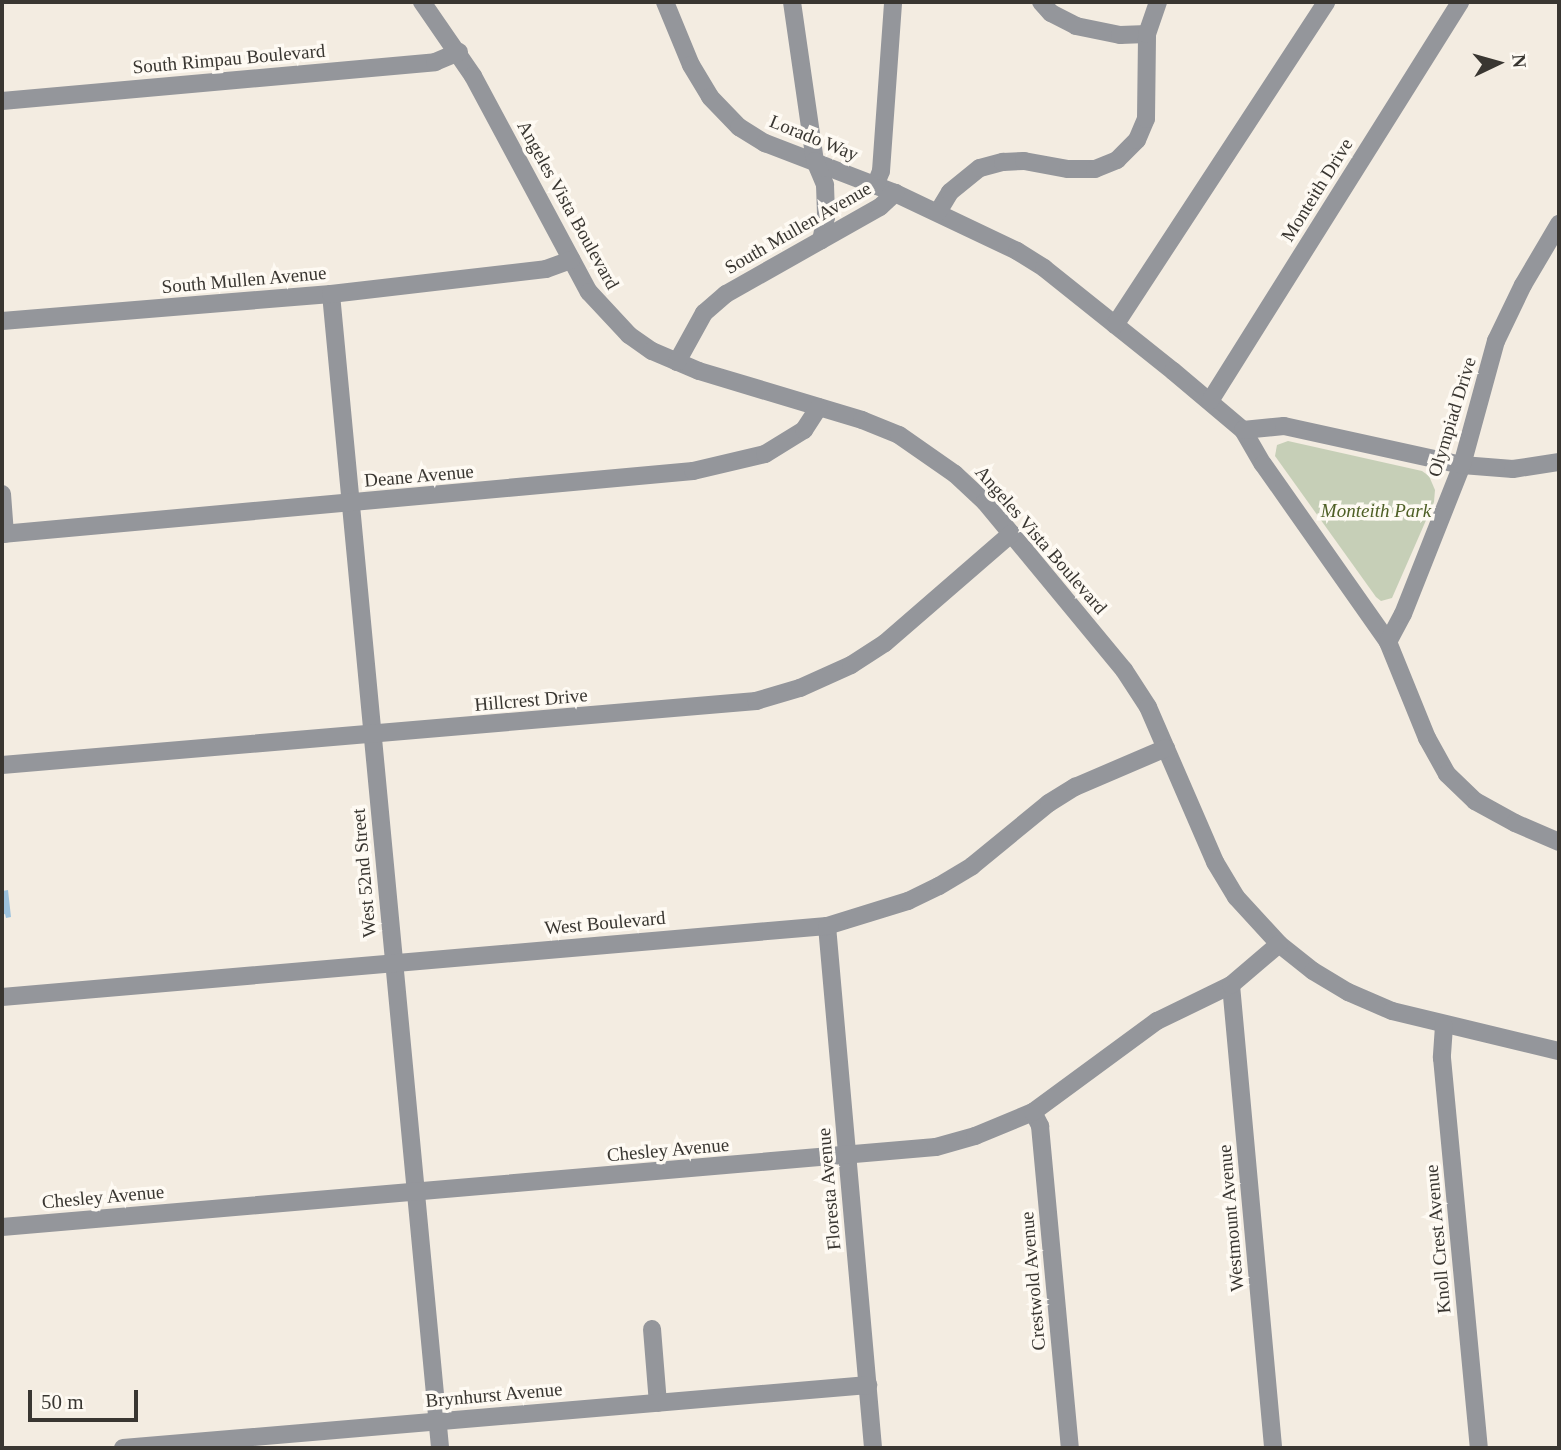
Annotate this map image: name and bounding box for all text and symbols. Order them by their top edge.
north arrow [1463,28,1533,98]
street label: South Rimpau Boulevard [132,39,326,79]
text: N [1508,53,1530,69]
street label: Lorado Way [766,110,862,166]
street label: Angeles Vista Boulevard [512,116,624,294]
street label: Monteith Drive [1276,134,1358,246]
street label: South Mullen Avenue [720,177,876,279]
street label: South Mullen Avenue [160,261,328,299]
street label: Olympiad Drive [1423,354,1481,480]
street label: Deane Avenue [363,460,475,492]
street label: Angeles Vista Boulevard [970,461,1112,619]
park label: Monteith Park [1321,500,1431,522]
street label: Hillcrest Drive [474,684,588,716]
street label: West 52nd Street [347,808,381,938]
street label: West Boulevard [544,906,666,940]
street label: Floresta Avenue [812,1126,846,1252]
street label: Chesley Avenue [605,1133,731,1167]
street label: Westmount Avenue [1213,1143,1249,1293]
street label: Knoll Crest Avenue [1420,1163,1456,1315]
street label: Chesley Avenue [40,1180,166,1214]
street label: Crestwold Avenue [1016,1210,1050,1352]
scale bar [32,1376,142,1420]
street label: Brynhurst Avenue [424,1378,564,1412]
text: 50 m [41,1390,84,1414]

